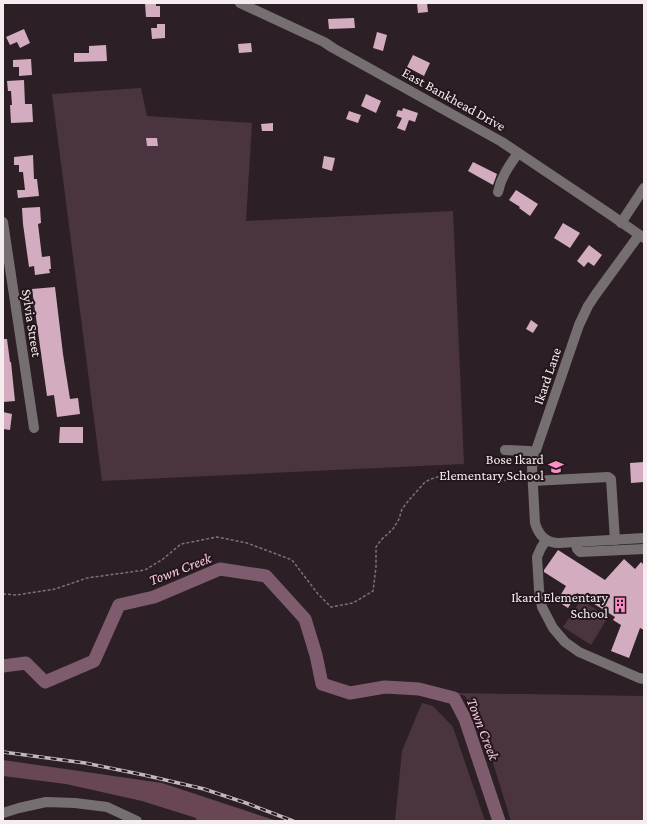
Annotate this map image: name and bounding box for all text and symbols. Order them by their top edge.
street label: East Bankhead Drive [399,64,509,134]
street label: Sylvia Street [19,288,45,358]
street label: Ikard Lane [530,345,564,407]
place label: Bose Ikard Elementary School [439,451,545,483]
school or university icon: Bose Ikard Elementary School [547,458,565,476]
water label: Town Creek [146,549,215,588]
place label: Ikard Elementary School [511,589,609,621]
building icon: Ikard Elementary School [611,596,629,614]
water label: Town Creek [464,695,503,764]

